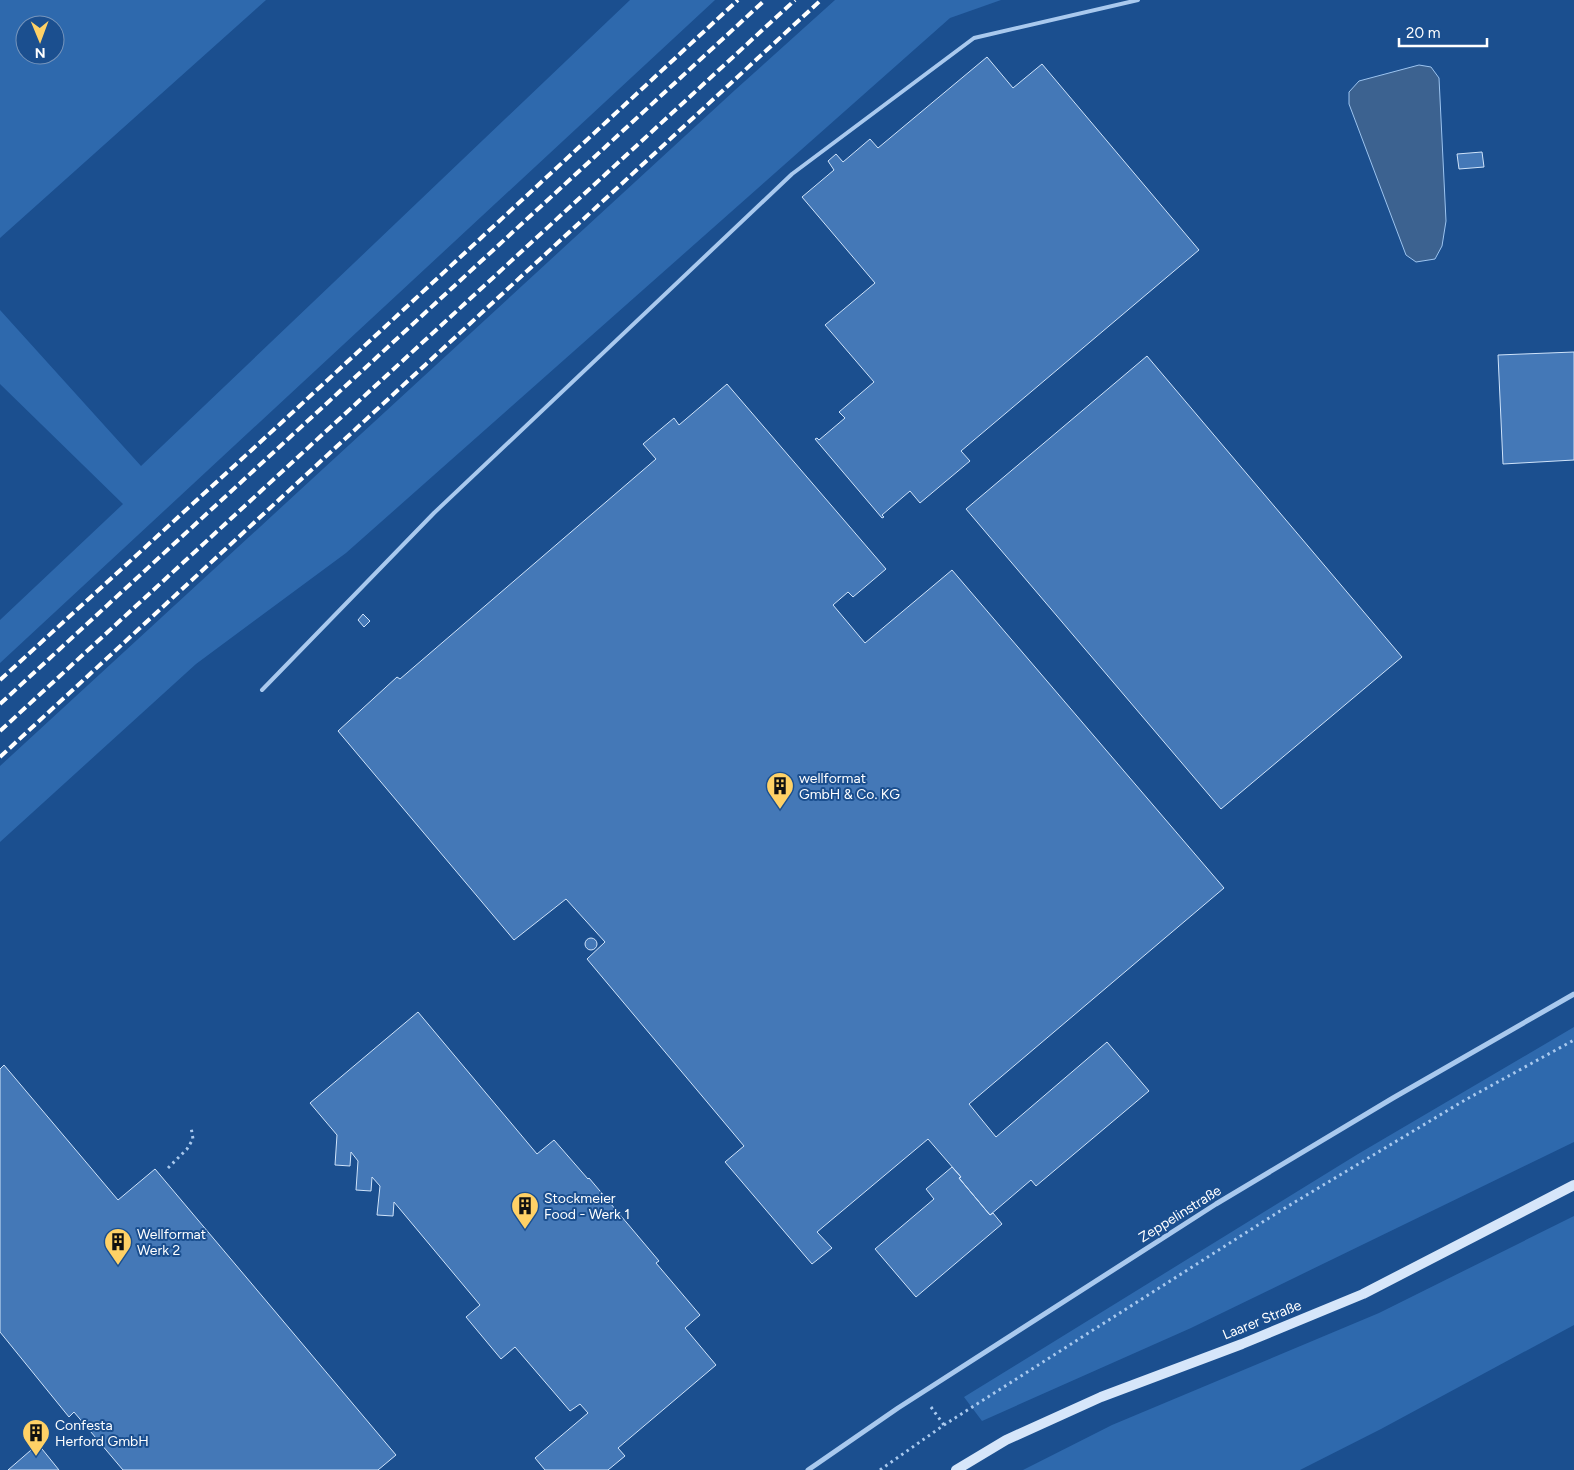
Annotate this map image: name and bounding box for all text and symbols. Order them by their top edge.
north arrow [15,15,65,65]
scale bar [1399,15,1486,47]
text: 20 m [1406,24,1440,42]
text: N [35,44,46,61]
place label: wellformat GmbH & Co. KG [799,770,900,803]
building icon: wellformat GmbH & Co. KG [765,771,795,810]
street label: Zeppelinstraße [1136,1182,1225,1246]
place label: Stockmeier Food - Werk 1 [544,1190,630,1223]
building icon: Stockmeier Food - Werk 1 [510,1191,540,1230]
place label: Wellformat Werk 2 [137,1226,206,1259]
building icon: Wellformat Werk 2 [103,1227,133,1266]
street label: Laarer Straße [1220,1296,1304,1344]
place label: Confesta Herford GmbH [55,1417,149,1450]
building icon: Confesta Herford GmbH [21,1418,51,1457]

